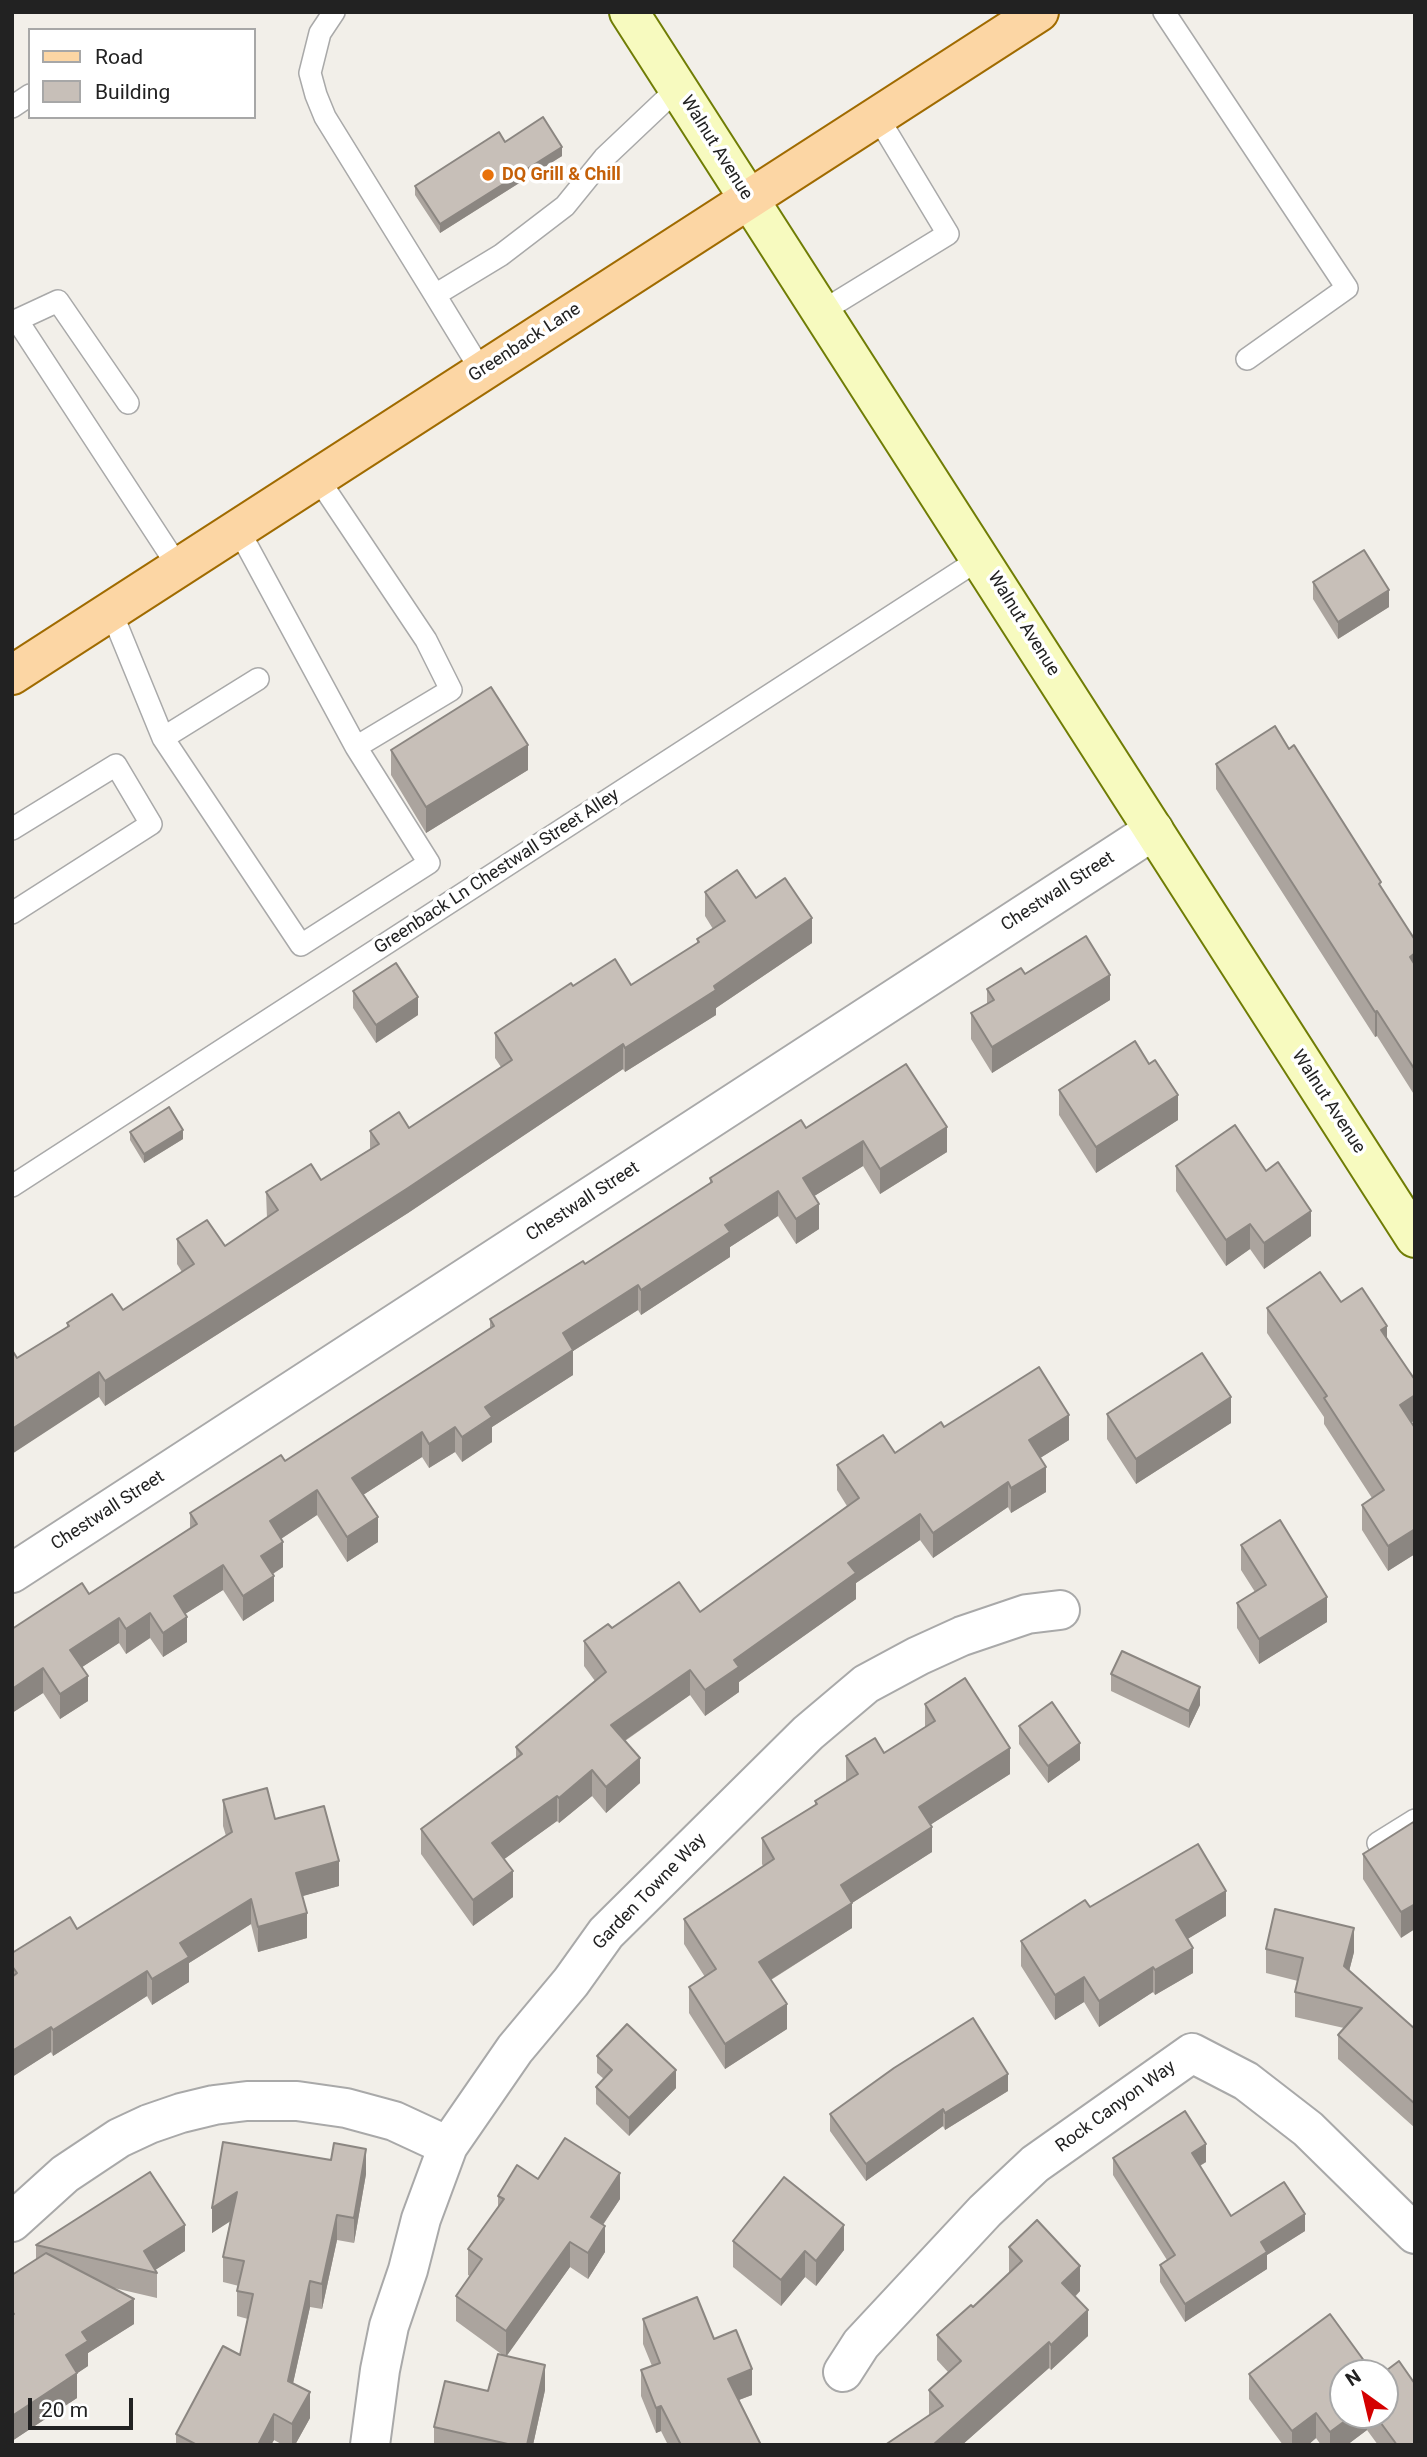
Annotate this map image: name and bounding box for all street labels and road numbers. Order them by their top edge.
street label: Walnut Avenue [675,92,757,204]
street label: Greenback Lane [465,299,585,387]
street label: Walnut Avenue [982,568,1064,680]
street label: Greenback Ln Chestwall Street Alley [371,785,623,959]
street label: Chestwall Street [997,847,1119,937]
street label: Walnut Avenue [1287,1046,1369,1158]
street label: Chestwall Street [522,1157,644,1247]
street label: Chestwall Street [47,1466,169,1556]
street label: Garden Towne Way [589,1829,711,1955]
street label: Rock Canyon Way [1052,2056,1180,2158]

